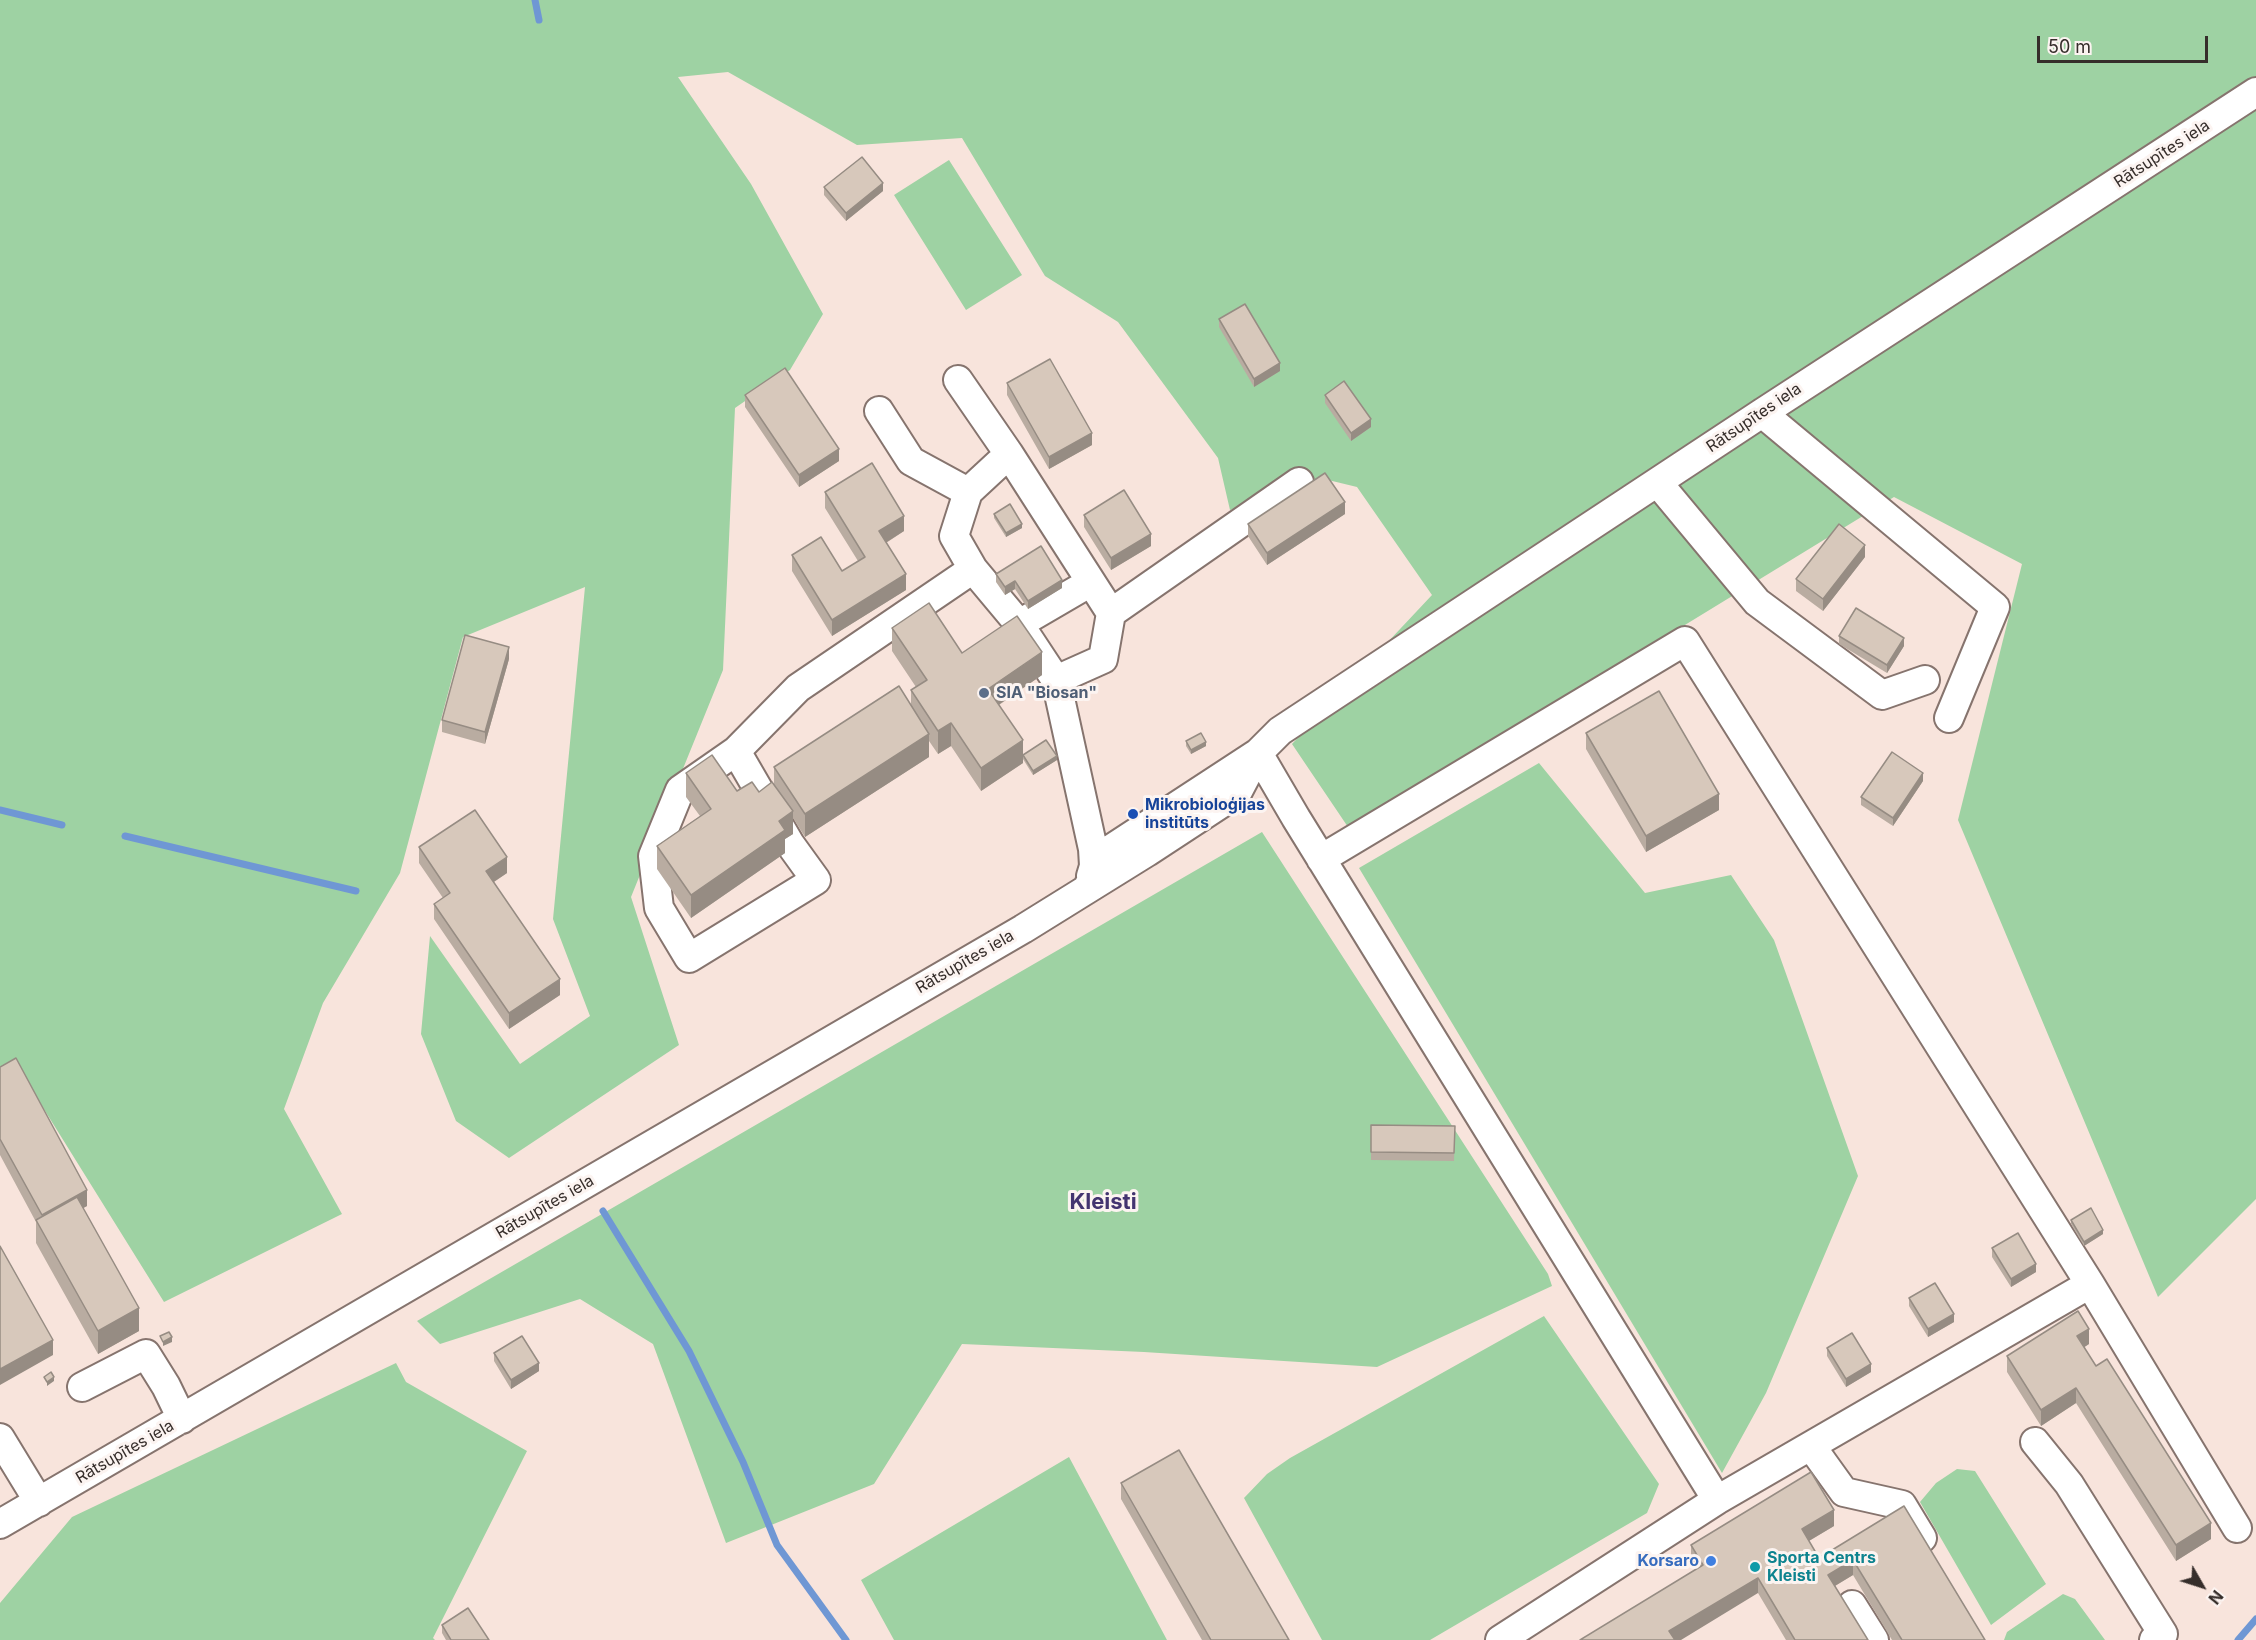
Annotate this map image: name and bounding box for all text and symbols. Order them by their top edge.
scale bar [2040,24,2211,62]
text: 50 m [2048,36,2091,57]
street label: Rātsupītes iela [2111,116,2213,192]
street label: Rātsupītes iela [1703,379,1805,457]
place label: SIA "Biosan" [996,683,1097,703]
marker: SIA "Biosan" [977,686,991,700]
place label: Mikrobioloģijas institūts [1145,795,1265,833]
marker: Mikrobioloģijas institūts [1126,807,1140,821]
street label: Rātsupītes iela [913,926,1017,998]
street label: Rātsupītes iela [493,1171,597,1243]
district label: Kleisti [1069,1189,1137,1215]
street label: Rātsupītes iela [73,1416,177,1488]
place label: Sporta Centrs Kleisti [1767,1548,1876,1586]
place label: Korsaro [1638,1551,1699,1571]
marker: Korsaro [1704,1554,1718,1568]
north arrow [2172,1556,2232,1616]
marker: Sporta Centrs Kleisti [1748,1560,1762,1574]
text: N [2204,1586,2228,1608]

